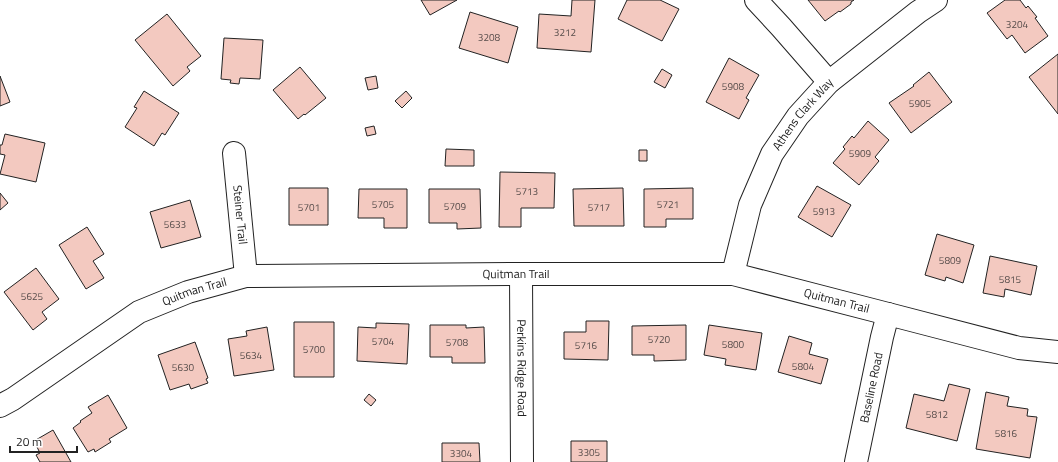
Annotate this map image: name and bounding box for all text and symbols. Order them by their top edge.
house number: 3204 [1006,17,1029,32]
house number: 3212 [554,25,576,40]
house number: 3208 [478,30,501,45]
street label: Athens Clark Way [767,73,838,154]
house number: 5908 [722,79,745,94]
house number: 5905 [909,96,932,111]
house number: 5909 [849,146,872,161]
street label: Steiner Trail [228,184,253,245]
house number: 5713 [516,184,538,199]
house number: 5705 [372,197,395,212]
house number: 5721 [657,197,679,212]
house number: 5709 [444,199,467,214]
house number: 5701 [298,200,320,215]
house number: 5717 [588,200,610,215]
house number: 5913 [813,204,835,219]
house number: 5633 [164,217,186,232]
house number: 5809 [939,253,962,268]
street label: Quitman Trail [482,264,550,283]
street label: Quitman Trail [159,272,229,311]
house number: 5815 [999,272,1022,287]
street label: Quitman Trail [802,283,872,318]
house number: 5625 [21,289,44,304]
street label: Perkins Ridge Road [512,319,532,417]
house number: 5720 [648,332,671,347]
house number: 5704 [372,334,395,349]
house number: 5708 [446,335,469,350]
house number: 5800 [722,337,745,352]
house number: 5716 [575,338,598,353]
house number: 5700 [303,342,326,357]
house number: 5634 [240,348,263,363]
street label: Baseline Road [854,350,888,425]
house number: 5804 [792,359,815,374]
house number: 5630 [172,360,195,375]
house number: 5812 [926,407,948,422]
house number: 5816 [995,426,1018,441]
scale bar [10,428,77,454]
text: 20 m [16,432,42,451]
house number: 3305 [578,445,601,460]
house number: 3304 [450,446,473,461]

